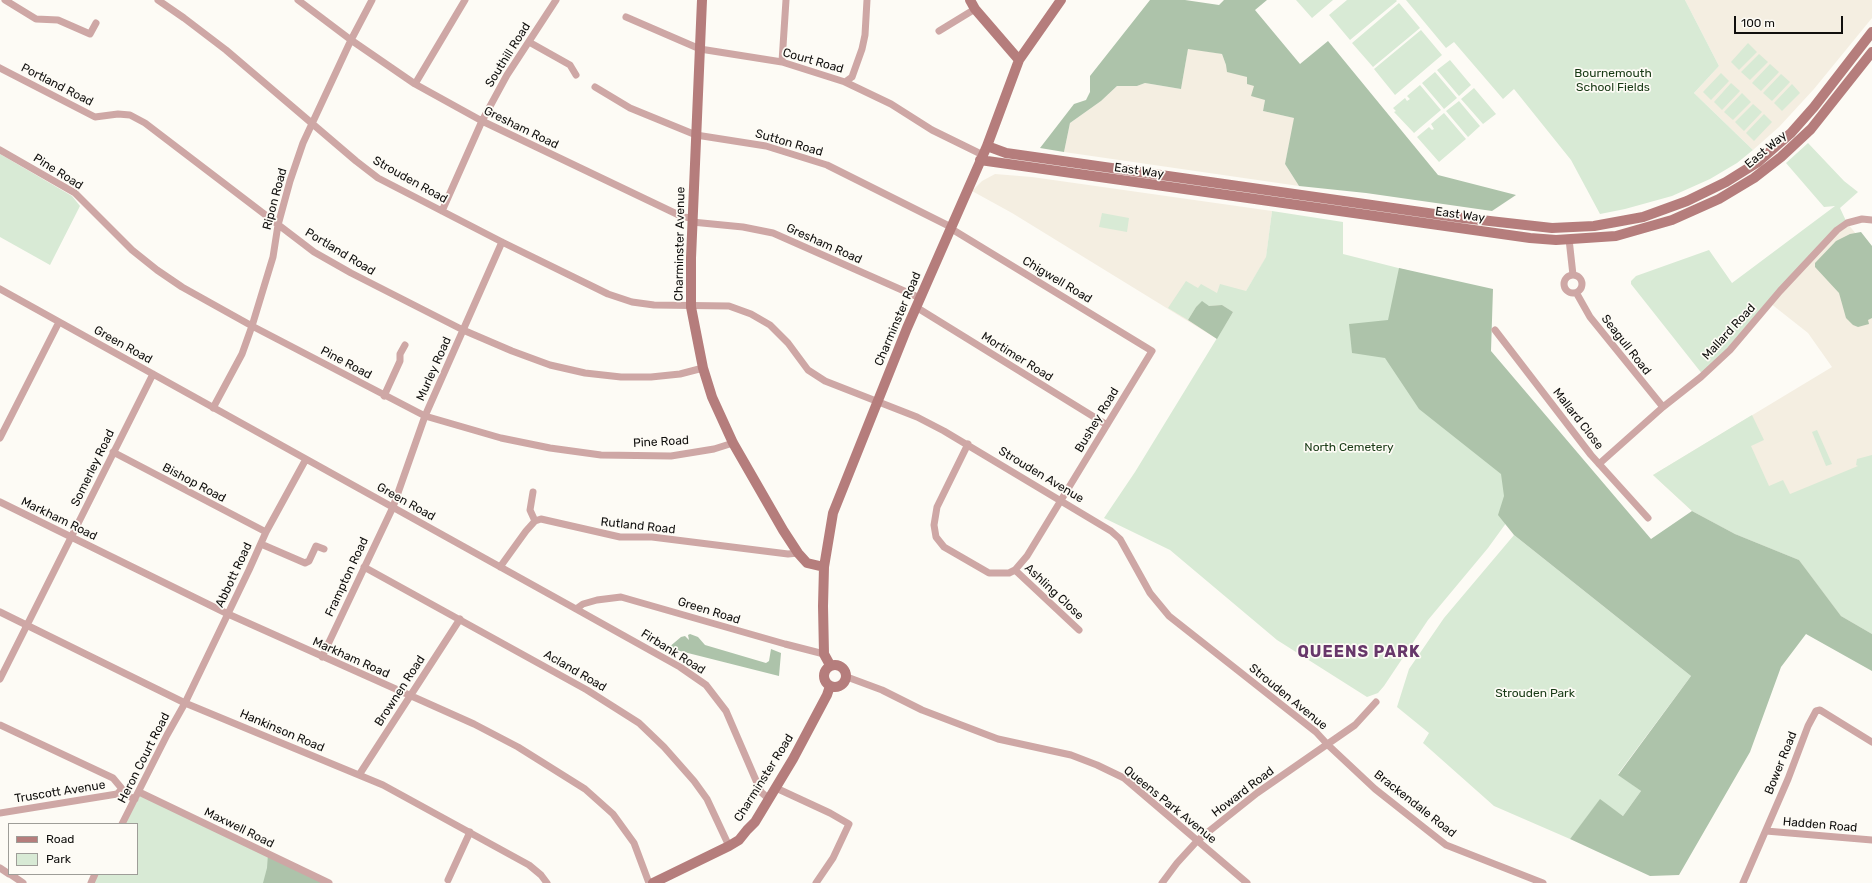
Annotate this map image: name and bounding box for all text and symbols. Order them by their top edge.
scale bar [1736,8,1845,34]
text: 100 m [1741,16,1775,30]
street label: Southill Road [482,20,534,90]
street label: Court Road [781,45,845,77]
street label: Portland Road [18,61,96,109]
park label: Bournemouth School Fields [1574,67,1652,95]
street label: Gresham Road [481,104,561,152]
street label: Sutton Road [754,126,824,160]
street label: East Way [1742,128,1790,172]
street label: Pine Road [30,151,86,193]
street label: Strouden Road [370,154,450,206]
street label: East Way [1113,160,1165,182]
street label: Ripon Road [260,166,290,232]
street label: Charminster Avenue [672,187,688,301]
street label: East Way [1434,204,1486,226]
street label: Gresham Road [784,221,864,267]
street label: Portland Road [302,225,378,279]
street label: Chigwell Road [1020,254,1094,306]
street label: Charminster Road [872,270,924,368]
street label: Mallard Road [1699,301,1759,363]
street label: Seagull Road [1598,312,1654,378]
street label: Green Road [91,323,155,367]
street label: Mortimer Road [978,329,1056,385]
street label: Murley Road [413,335,455,403]
street label: Pine Road [318,344,374,382]
street label: Bushey Road [1072,385,1122,455]
street label: Mallard Close [1550,386,1606,452]
street label: Somerley Road [68,427,118,509]
street label: Pine Road [633,433,689,451]
park label: North Cemetery [1304,441,1394,455]
street label: Strouden Avenue [996,444,1086,506]
street label: Bishop Road [160,460,228,506]
street label: Green Road [374,480,438,524]
street label: Markham Road [19,494,99,544]
street label: Rutland Road [600,515,676,537]
street label: Frampton Road [322,535,372,619]
street label: Abbott Road [213,540,255,610]
street label: Ashling Close [1022,561,1086,623]
street label: Green Road [676,595,742,627]
street label: Firbank Road [638,627,708,677]
street label: Markham Road [310,635,392,681]
district label: QUEENS PARK [1297,642,1421,662]
street label: Acland Road [541,647,609,695]
street label: Brownen Road [372,653,428,729]
street label: Strouden Avenue [1246,661,1330,733]
park label: Strouden Park [1495,687,1575,701]
street label: Hankinson Road [238,707,326,755]
street label: Heron Court Road [115,710,173,806]
street label: Bower Road [1762,729,1800,797]
street label: Charminster Road [731,731,797,825]
street label: Queens Park Avenue [1121,763,1219,847]
street label: Howard Road [1209,764,1277,820]
street label: Brackendale Road [1371,767,1459,841]
street label: Truscott Avenue [14,778,106,806]
street label: Maxwell Road [202,805,276,851]
street label: Hadden Road [1782,815,1858,835]
legend [8,823,138,875]
text: Road [46,832,74,846]
text: Park [46,852,71,866]

